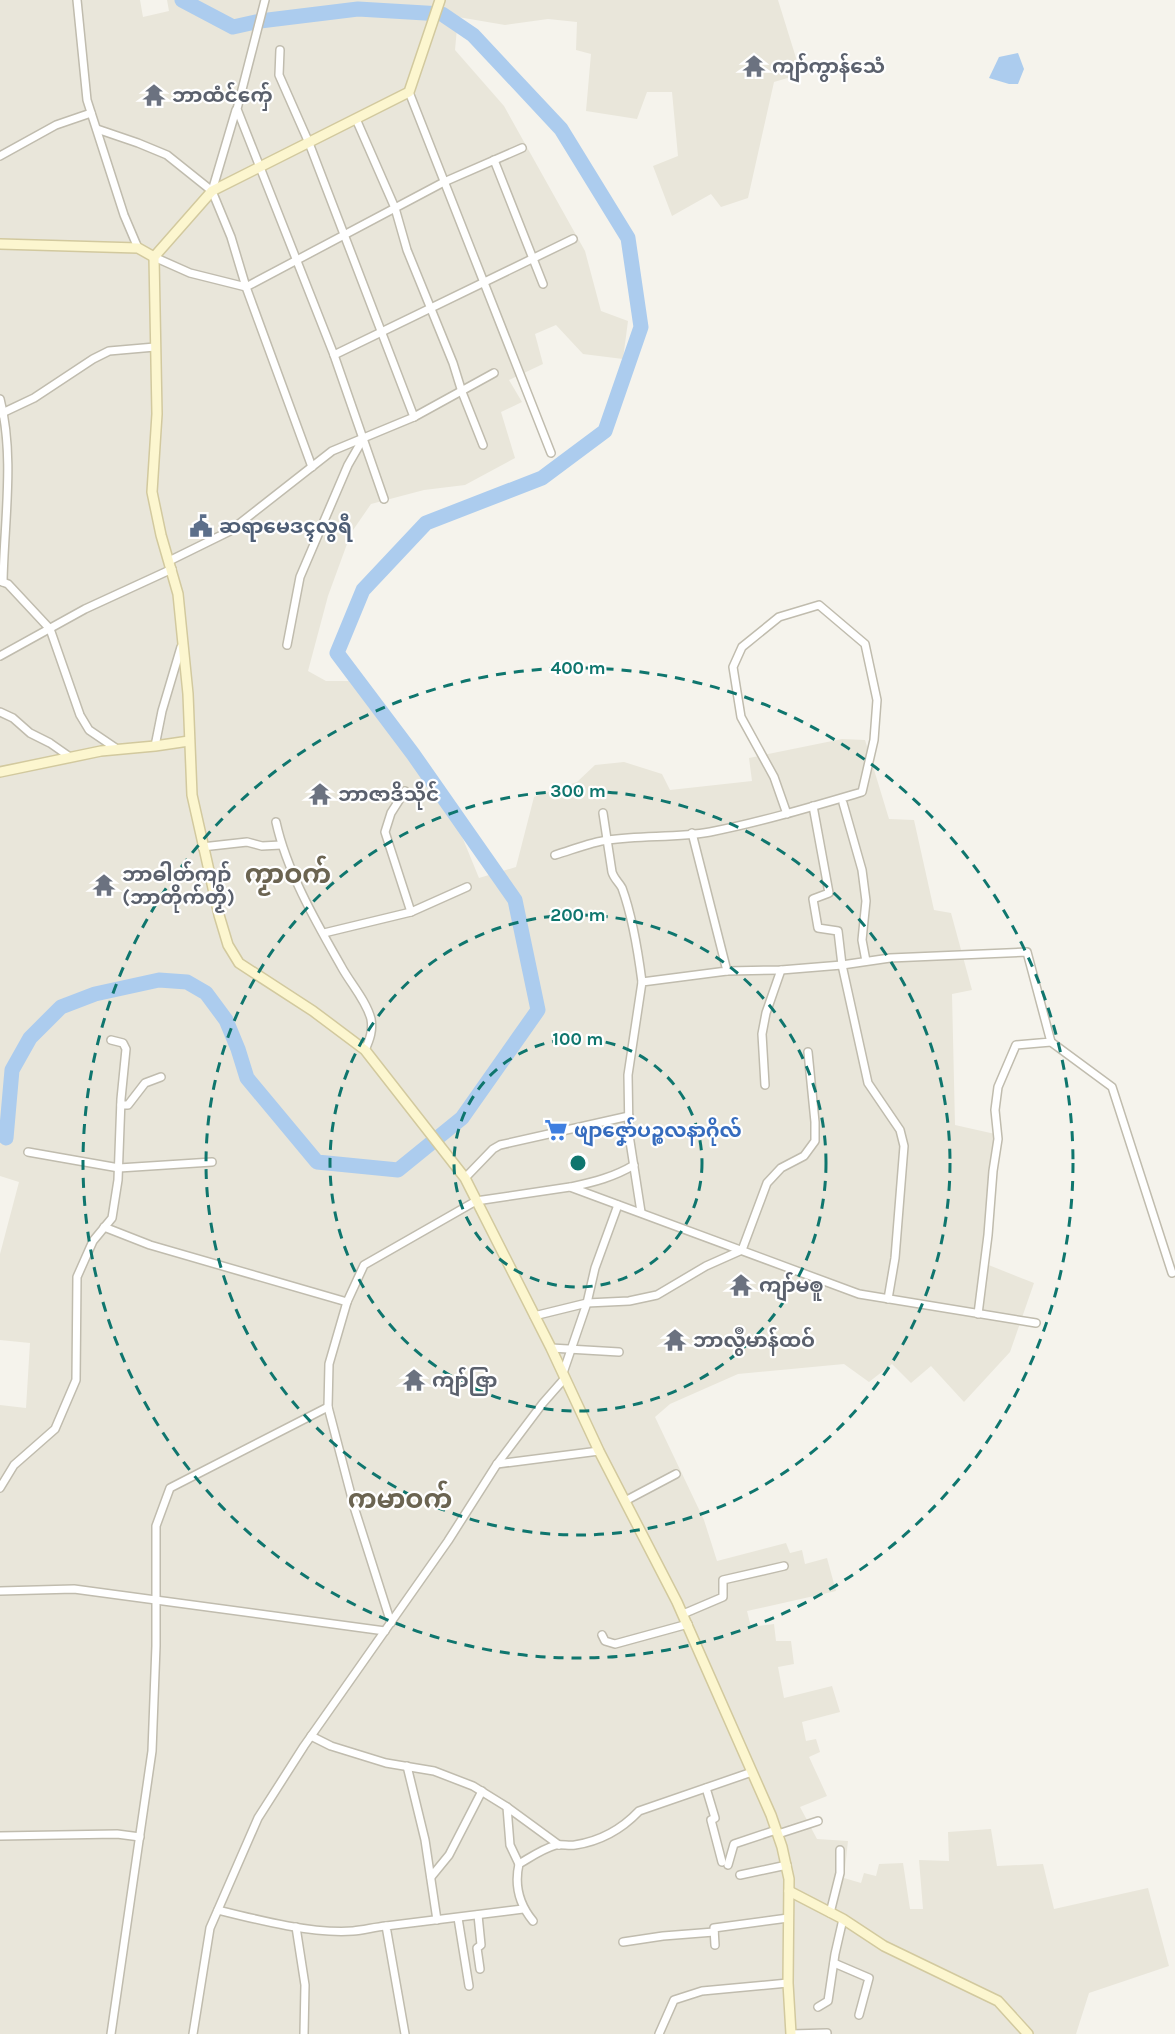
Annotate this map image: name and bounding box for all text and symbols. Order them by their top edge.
temple icon: ကျာ်ကွာန်သေံ [741,53,767,79]
place label: ကျာ်ကွာန်သေံ [772,53,885,83]
temple icon: ဘာထံင်ကှ်ေ [141,82,167,108]
place label: ဘာထံင်ကှ်ေ [172,82,273,111]
public building icon: ဆရာမေဒၚလွရီ [188,513,214,539]
place label: ဆရာမေဒၚလွရီ [219,513,353,542]
text: 400 m [550,657,606,679]
text: 300 m [550,780,606,802]
temple icon: ဘာဇာဒိသိုင် [307,781,333,807]
place label: ဘာဇာဒိသိုင် [338,781,439,810]
district label: ကၟာဝက် [245,855,331,896]
place label: ဘာဓါတ်ကျာ် (ဘာတိုက်တၟိ) [122,861,235,913]
temple icon: ဘာဓါတ်ကျာ် (ဘာတိုက်တၟိ) [91,872,117,898]
text: 200 m [550,904,606,926]
text: 100 m [553,1028,603,1050]
supermarket icon: ဖျာဇၞော်ပဉ္စလနာဂိုလ် [543,1117,569,1143]
place label: ဖျာဇၞော်ပဉ္စလနာဂိုလ် [574,1117,742,1147]
centre of rings [568,1153,588,1173]
temple icon: ကျာ်မၜူ [728,1272,754,1298]
place label: ကျာ်မၜူ [759,1272,823,1302]
temple icon: ဘာလွဳမာန်ထဝ် [662,1327,688,1353]
place label: ဘာလွဳမာန်ထဝ် [693,1327,815,1356]
temple icon: ကျာ်ဇြာ [401,1367,427,1393]
place label: ကျာ်ဇြာ [432,1367,497,1397]
district label: ကမာဝက် [348,1480,452,1515]

